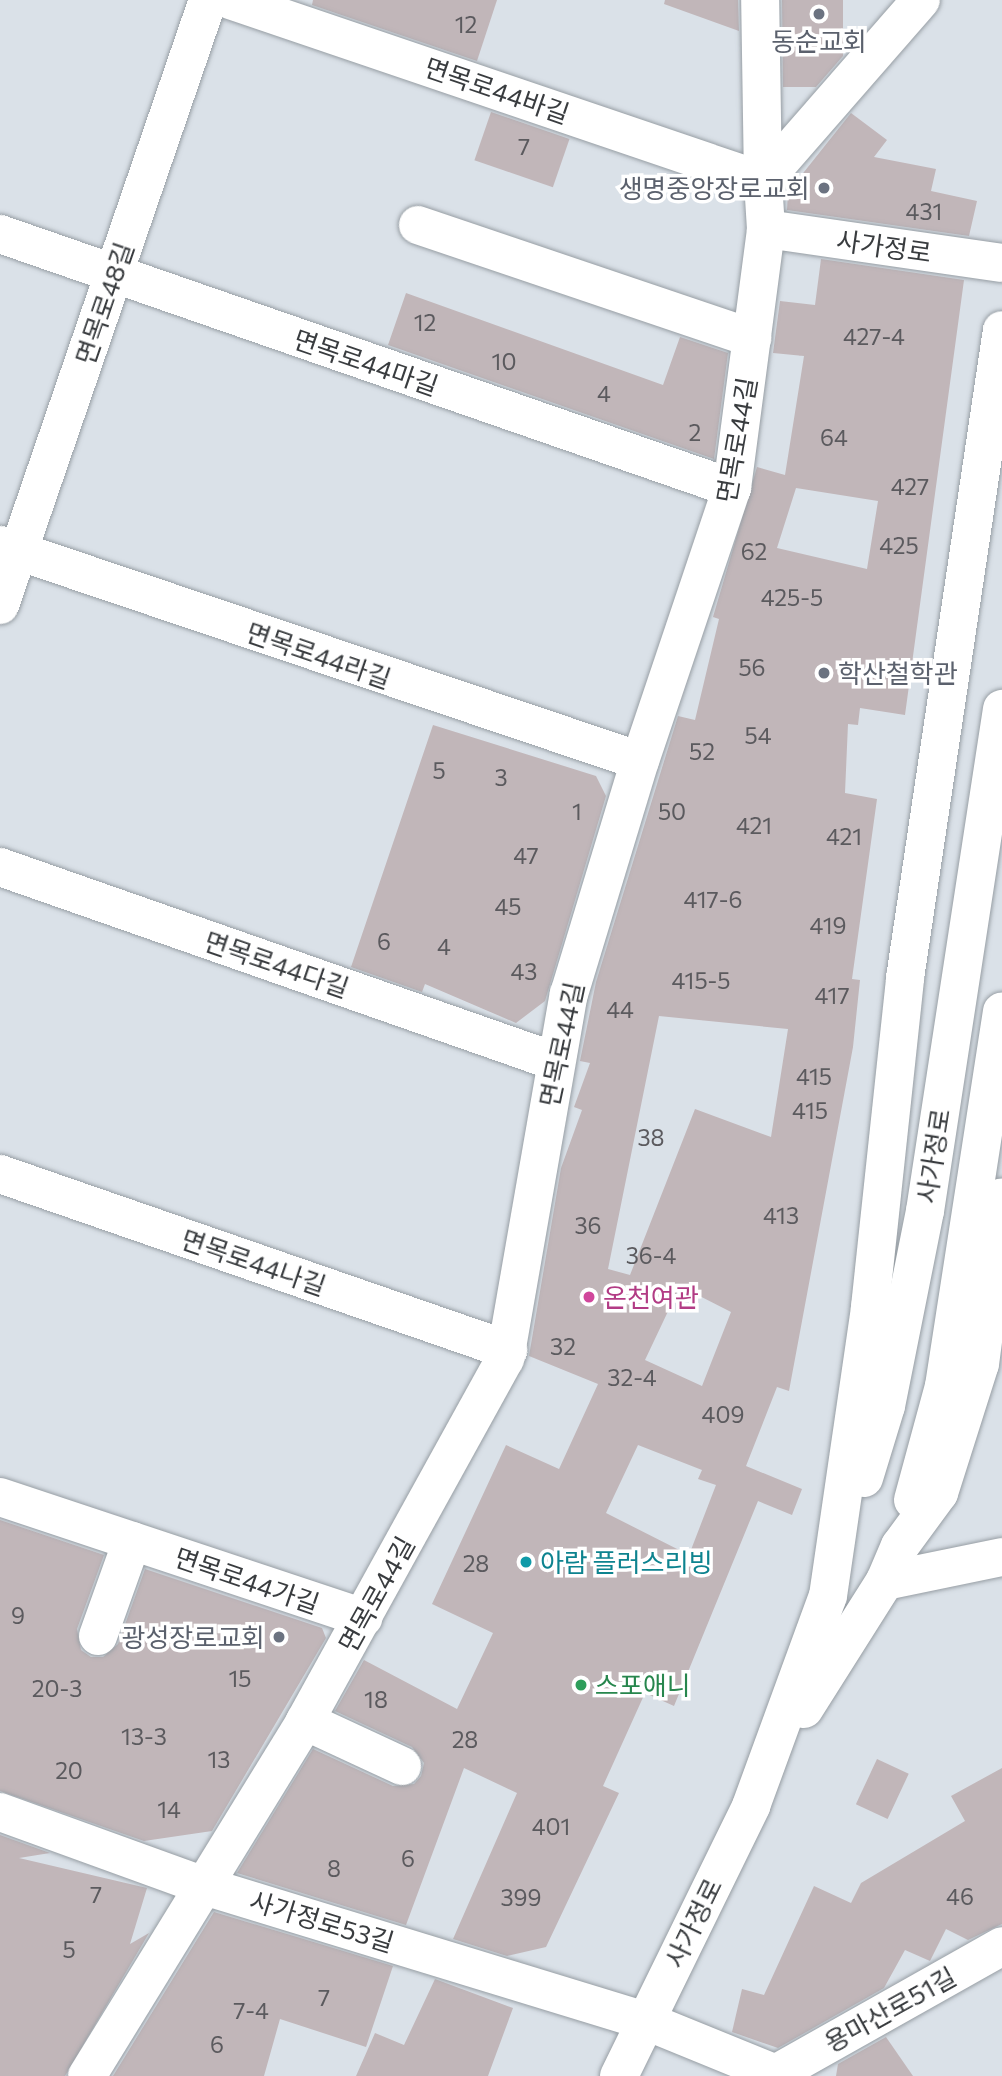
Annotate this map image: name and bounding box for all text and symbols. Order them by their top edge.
marker: 동순교회 [811,6,827,22]
house number: 12 [455,10,477,38]
place label: 동순교회 [771,25,867,57]
street label: 면목로44바길 [421,51,573,129]
house number: 7 [518,132,530,160]
place label: 생명중앙장로교회 [619,172,810,204]
marker: 생명중앙장로교회 [816,180,832,196]
house number: 431 [906,197,942,225]
street label: 사가정로 [834,224,934,268]
street label: 면목로48길 [69,238,139,368]
house number: 12 [414,308,436,336]
house number: 427-4 [843,322,905,350]
street label: 면목로44마길 [290,323,442,401]
house number: 10 [492,347,516,375]
street label: 면목로44길 [710,375,762,505]
house number: 4 [597,379,611,407]
house number: 2 [689,418,701,446]
house number: 64 [820,423,848,451]
house number: 427 [891,472,929,500]
house number: 425 [879,531,919,559]
house number: 62 [741,537,767,565]
house number: 425-5 [761,583,823,611]
street label: 면목로44라길 [243,616,395,694]
house number: 56 [738,653,766,681]
place label: 학산철학관 [838,657,958,689]
marker: 학산철학관 [816,665,832,681]
house number: 54 [744,721,772,749]
house number: 52 [689,737,715,765]
house number: 5 [432,756,446,784]
house number: 3 [494,763,508,791]
house number: 1 [572,797,582,825]
house number: 50 [658,797,686,825]
house number: 421 [736,811,772,839]
house number: 421 [826,822,862,850]
house number: 47 [513,841,539,869]
house number: 417-6 [684,885,742,913]
house number: 45 [494,892,522,920]
house number: 419 [810,911,846,939]
street label: 면목로44다길 [201,925,353,1003]
house number: 6 [377,927,391,955]
house number: 4 [437,932,451,960]
house number: 43 [511,957,537,985]
house number: 415-5 [671,966,731,994]
street label: 면목로44길 [533,979,589,1109]
house number: 417 [814,981,850,1009]
house number: 44 [606,995,634,1023]
house number: 415 [796,1062,832,1090]
house number: 415 [792,1096,828,1124]
street label: 사가정로 [910,1106,956,1206]
house number: 38 [637,1123,665,1151]
house number: 413 [763,1201,799,1229]
house number: 36 [574,1211,602,1239]
street label: 면목로44나길 [178,1223,330,1301]
house number: 36-4 [626,1241,676,1269]
place label: 온천여관 [603,1281,699,1313]
marker: 온천여관 [581,1289,597,1305]
house number: 32 [550,1332,576,1360]
house number: 32-4 [607,1363,657,1391]
house number: 409 [702,1400,744,1428]
street label: 면목로44길 [332,1531,420,1657]
street label: 면목로44가길 [171,1541,323,1619]
place label: 아람 플러스리빙 [540,1546,712,1578]
house number: 28 [463,1549,489,1577]
marker: 아람 플러스리빙 [518,1554,534,1570]
house number: 9 [11,1601,25,1629]
place label: 광성장로교회 [121,1621,265,1653]
marker: 광성장로교회 [271,1629,287,1645]
house number: 15 [228,1664,252,1692]
place label: 스포애니 [595,1669,691,1701]
house number: 20-3 [32,1674,82,1702]
marker: 스포애니 [573,1677,589,1693]
house number: 18 [364,1685,388,1713]
house number: 13-3 [121,1722,167,1750]
house number: 28 [452,1725,478,1753]
house number: 13 [208,1745,230,1773]
house number: 20 [55,1756,83,1784]
house number: 14 [157,1795,181,1823]
house number: 401 [532,1812,570,1840]
house number: 6 [401,1844,415,1872]
house number: 8 [327,1854,341,1882]
street label: 사가정로 [658,1873,728,1973]
house number: 7 [90,1880,102,1908]
house number: 46 [946,1882,974,1910]
house number: 399 [500,1883,542,1911]
street label: 사가정로53길 [246,1884,398,1958]
house number: 5 [62,1935,76,1963]
street label: 용마산로51길 [819,1960,961,2058]
house number: 7 [318,1983,330,2011]
house number: 7-4 [233,1996,269,2024]
house number: 6 [210,2030,224,2058]

